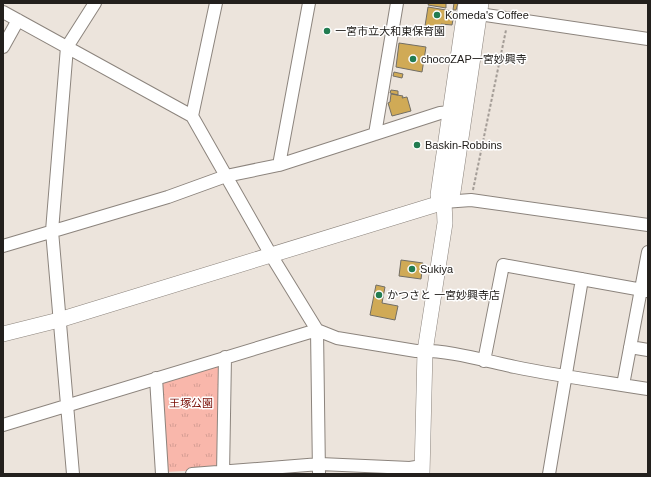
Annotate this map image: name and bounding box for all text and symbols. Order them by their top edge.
place label: Komeda's Coffee [445,9,529,21]
marker: Komeda's Coffee [432,10,442,20]
place label: 一宮市立大和東保育園 [335,25,445,37]
marker: 一宮市立大和東保育園 [322,26,332,36]
place label: chocoZAP一宮妙興寺 [421,53,527,65]
marker: chocoZAP一宮妙興寺 [408,54,418,64]
place label: Baskin-Robbins [425,139,503,151]
marker: Baskin-Robbins [412,140,422,150]
place label: Sukiya [420,263,454,275]
marker: Sukiya [407,264,417,274]
place label: かつさと 一宮妙興寺店 [387,289,500,301]
marker: かつさと 一宮妙興寺店 [374,290,384,300]
park label: 王塚公園 [169,397,213,409]

